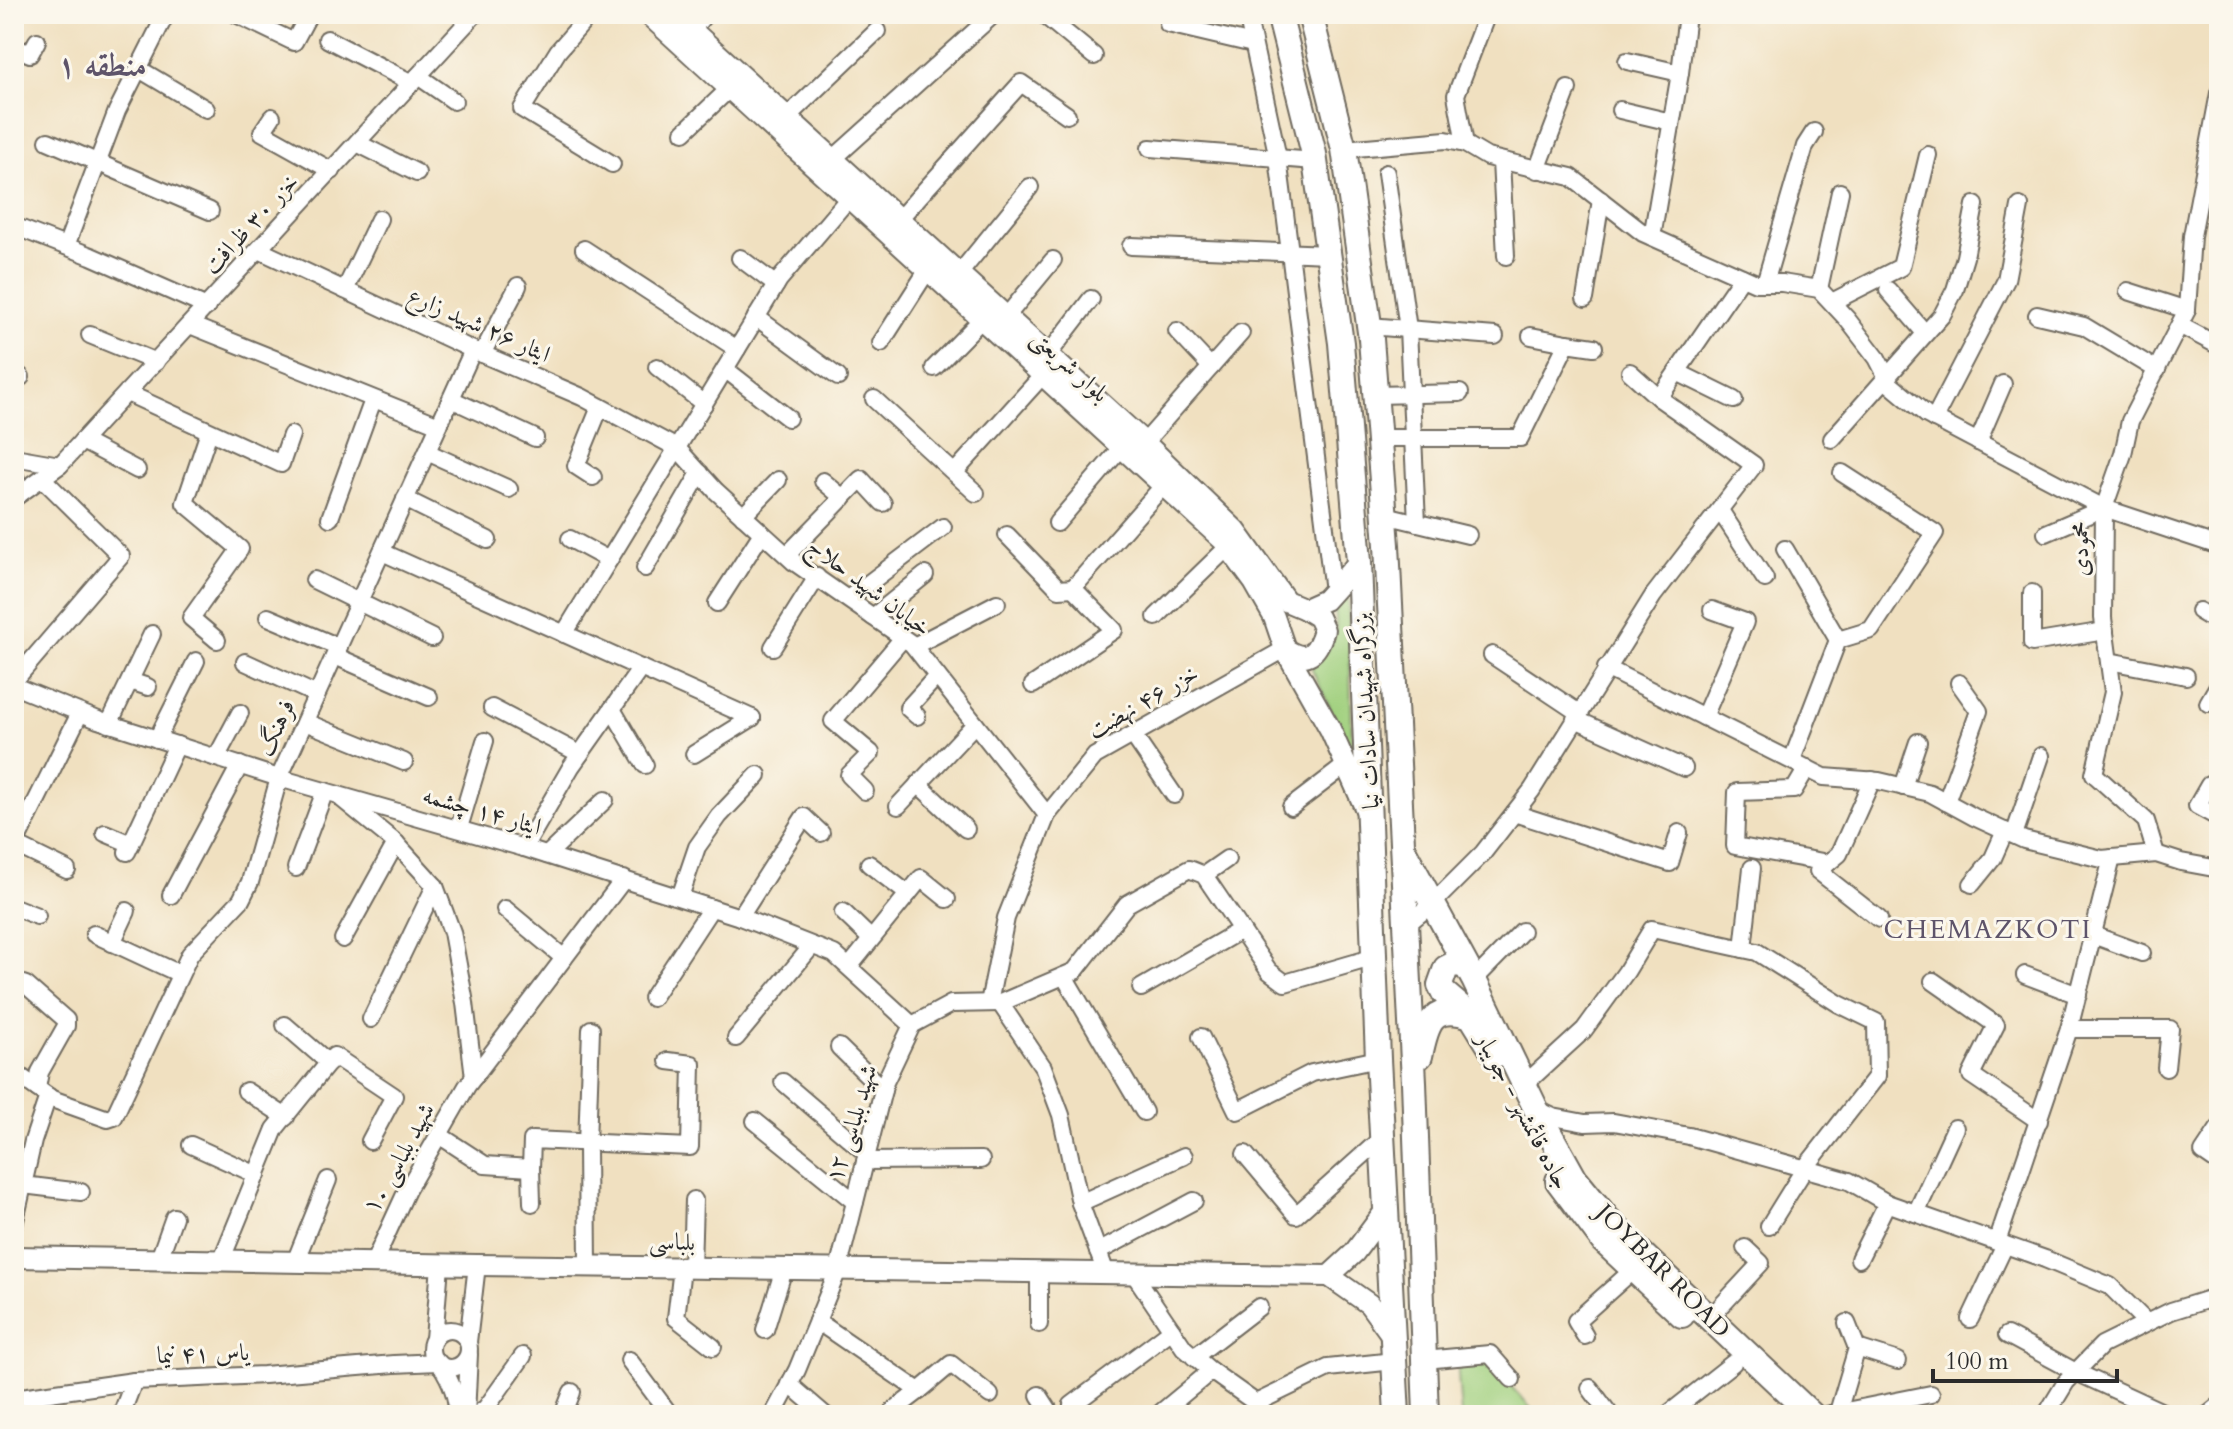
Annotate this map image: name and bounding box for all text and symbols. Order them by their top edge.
district label: منطقه ۱ [57,44,147,88]
street label: خزر ۳۰ ظرافت [196,166,306,282]
street label: ایثار ۲۶ شهید زارع [401,279,555,374]
street label: بلوار شریعتی [1024,322,1116,410]
street label: محمودی [2064,522,2097,576]
street label: خیابان شهید حلاج [798,530,938,648]
street label: بزرگراه شهیدان سادات نیا [1344,612,1388,810]
street label: خزر ۴۶ نهضت [1082,657,1204,747]
street label: فرهنگ [249,694,303,762]
street label: ایثار ۱۴ چشمه [419,778,545,844]
district label: CHEMAZKOTI [1884,912,2092,947]
street label: جاده قائمشهر - جویبار [1467,1025,1578,1195]
street label: شهید بلباسی ١٢ [821,1061,885,1185]
street label: شهید بلباسی ١٠ [357,1097,443,1219]
street label: JOYBAR ROAD [1587,1195,1737,1345]
street label: بلباسی [649,1225,695,1259]
scale bar [1933,1333,2117,1383]
street label: یاس ۴۱ نیما [156,1336,251,1372]
text: 100 m [1945,1345,2009,1378]

